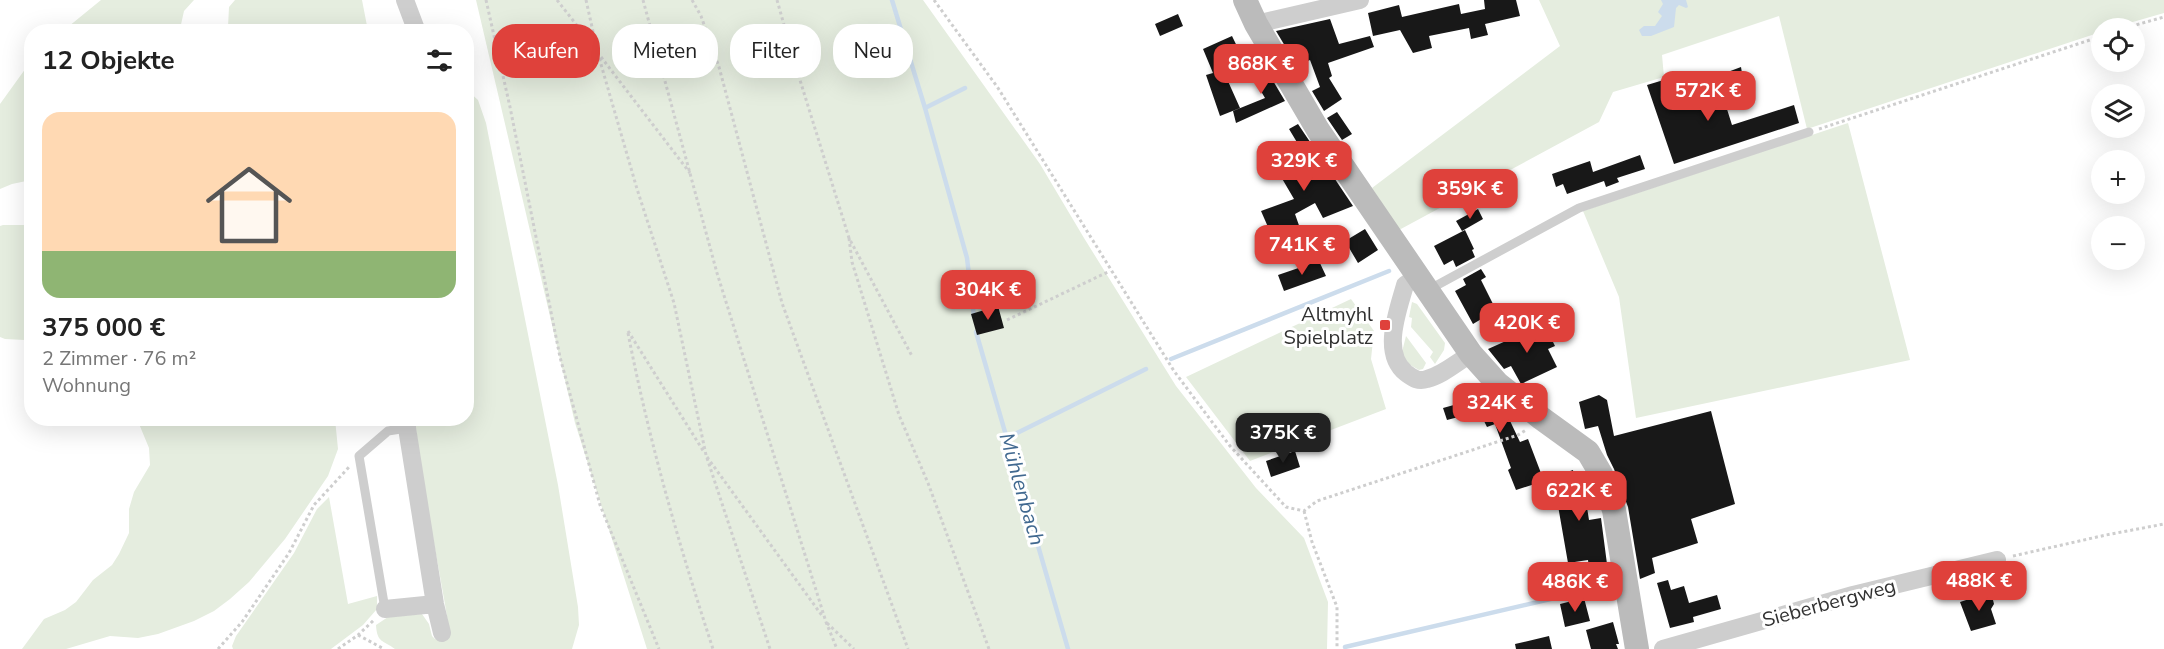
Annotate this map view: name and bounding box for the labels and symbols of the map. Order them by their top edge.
pin: 868K € [1212,44,1310,95]
pin: 572K € [1659,71,1757,122]
pin: 329K € [1255,141,1353,192]
pin: 359K € [1421,169,1519,220]
pin: 741K € [1253,225,1351,276]
pin: 304K € [939,270,1037,321]
place label: Altmyhl Spielplatz [1283,301,1373,351]
pin: 420K € [1478,303,1576,354]
marker: Altmyhl Spielplatz [1378,318,1392,332]
pin: 324K € [1451,383,1549,434]
pin: 375K € [1234,413,1332,464]
water label: Mühlenbach [993,429,1051,549]
pin: 622K € [1530,471,1628,522]
pin: 488K € [1930,561,2028,612]
pin: 486K € [1526,562,1624,613]
street label: Sieberbergweg [1759,572,1899,634]

